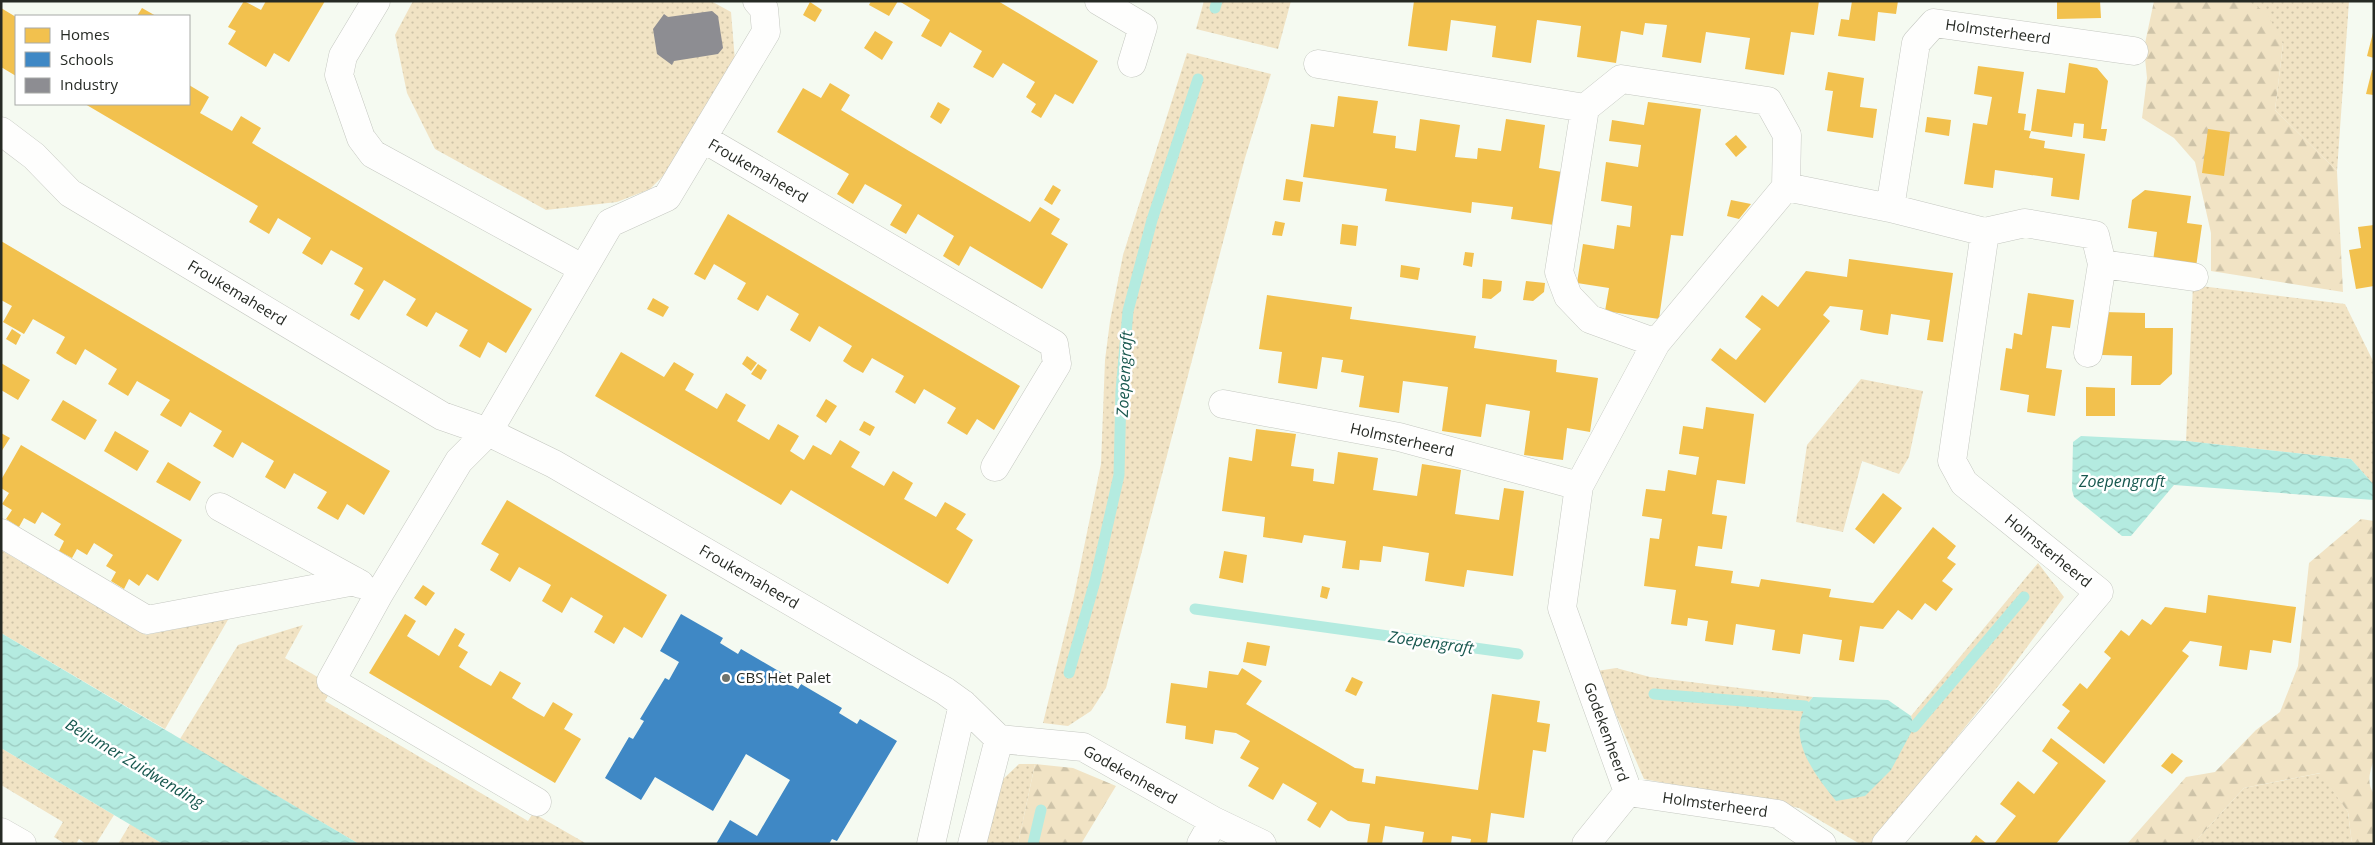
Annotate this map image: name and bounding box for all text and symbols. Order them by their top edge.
street label: Holmsterheerd [1944,14,2052,48]
legend [15,15,190,105]
text: Homes [60,24,110,44]
text: Schools [60,49,114,69]
text: Industry [60,74,118,94]
street label: Froukemaheerd [705,133,812,207]
street label: Froukemaheerd [184,255,291,330]
water label: Zoepengraft [1111,330,1137,418]
street label: Holmsterheerd [1348,417,1456,461]
water label: Zoepengraft [2078,470,2166,492]
street label: Holmsterheerd [2001,509,2096,591]
street label: Froukemaheerd [696,539,803,613]
water label: Zoepengraft [1386,625,1476,659]
place label: CBS Het Palet [736,667,831,687]
marker: CBS Het Palet [720,672,732,684]
street label: Godekenheerd [1580,679,1634,784]
water label: Beijumer Zuidwending [62,713,209,813]
street label: Godekenheerd [1080,740,1181,808]
street label: Holmsterheerd [1661,787,1769,821]

